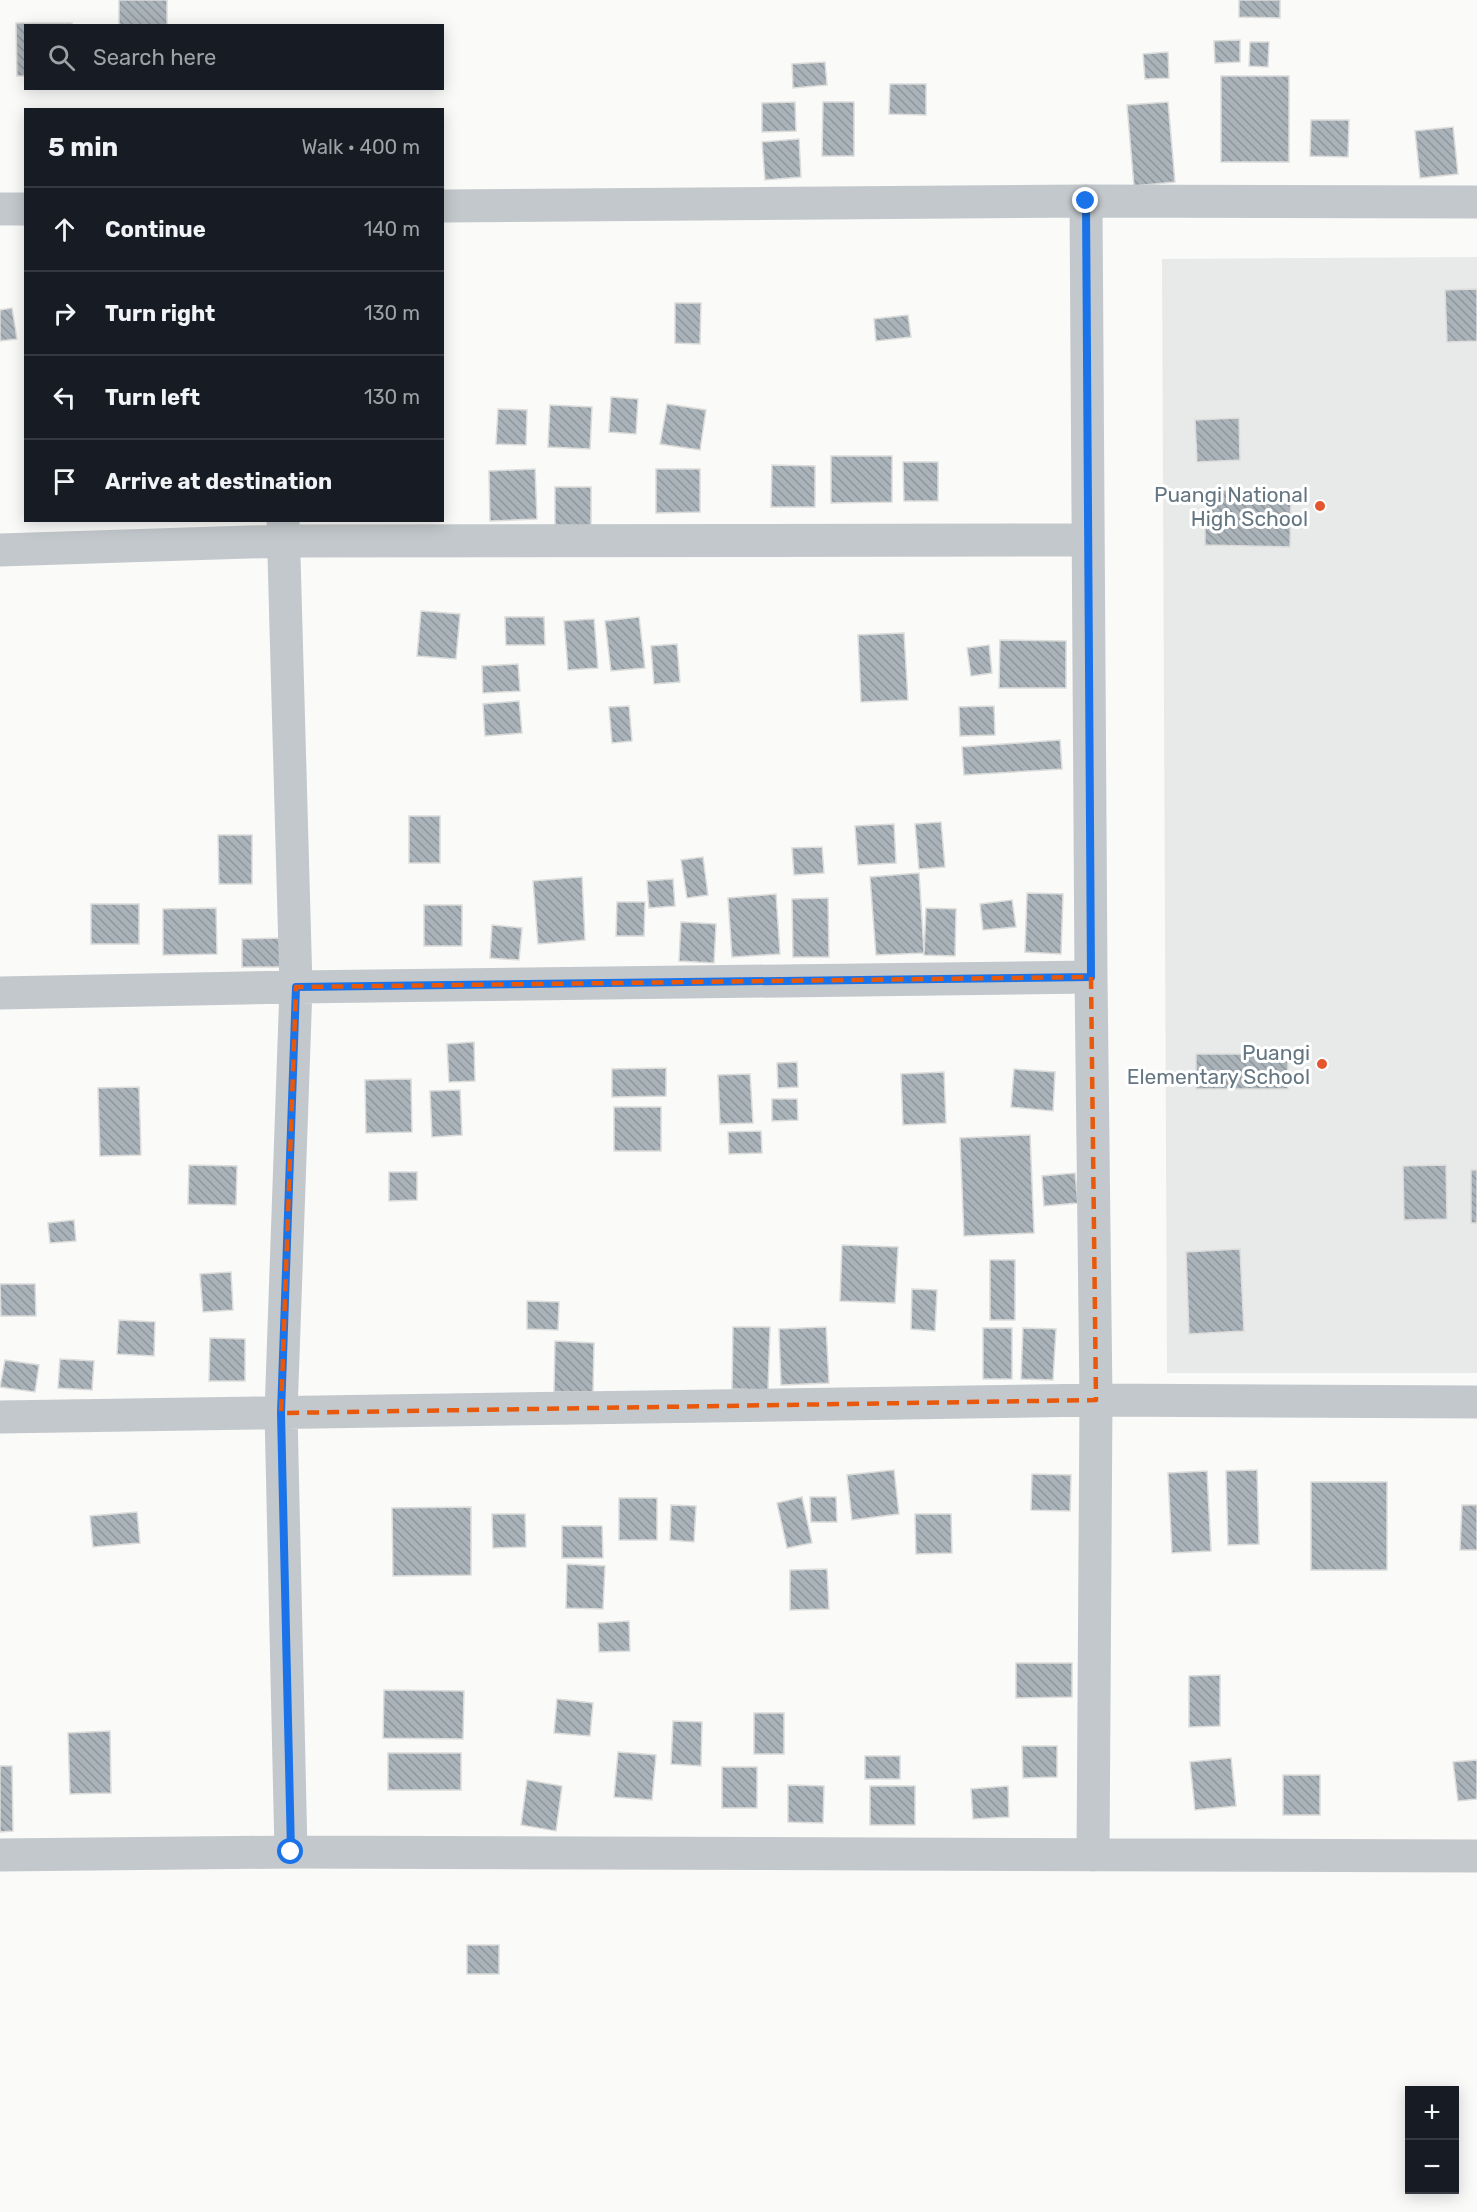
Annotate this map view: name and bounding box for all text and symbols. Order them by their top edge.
search box [24,24,444,90]
icon: search [45,41,78,74]
text: Search here [93,44,216,71]
text: 5 min [48,132,118,163]
text: Walk · 400 m [301,135,420,159]
route end [1072,187,1098,213]
icon: ahead [48,213,81,246]
text: Continue [105,216,206,243]
text: 140 m [364,217,420,241]
icon: right [48,297,81,330]
text: Turn right [105,300,215,327]
text: 130 m [364,301,420,325]
icon: left [48,381,81,414]
text: Turn left [105,384,200,411]
text: 130 m [364,385,420,409]
icon: arrive [48,465,81,498]
text: Arrive at destination [105,468,332,495]
place label: Puangi National High School [1154,482,1308,531]
marker: Puangi National High School [1313,499,1327,513]
place label: Puangi Elementary School [1127,1040,1310,1089]
marker: Puangi Elementary School [1315,1057,1329,1071]
route start [277,1838,303,1864]
map controls [1405,2086,1459,2194]
button: + [1405,2086,1459,2140]
button: − [1405,2140,1459,2194]

